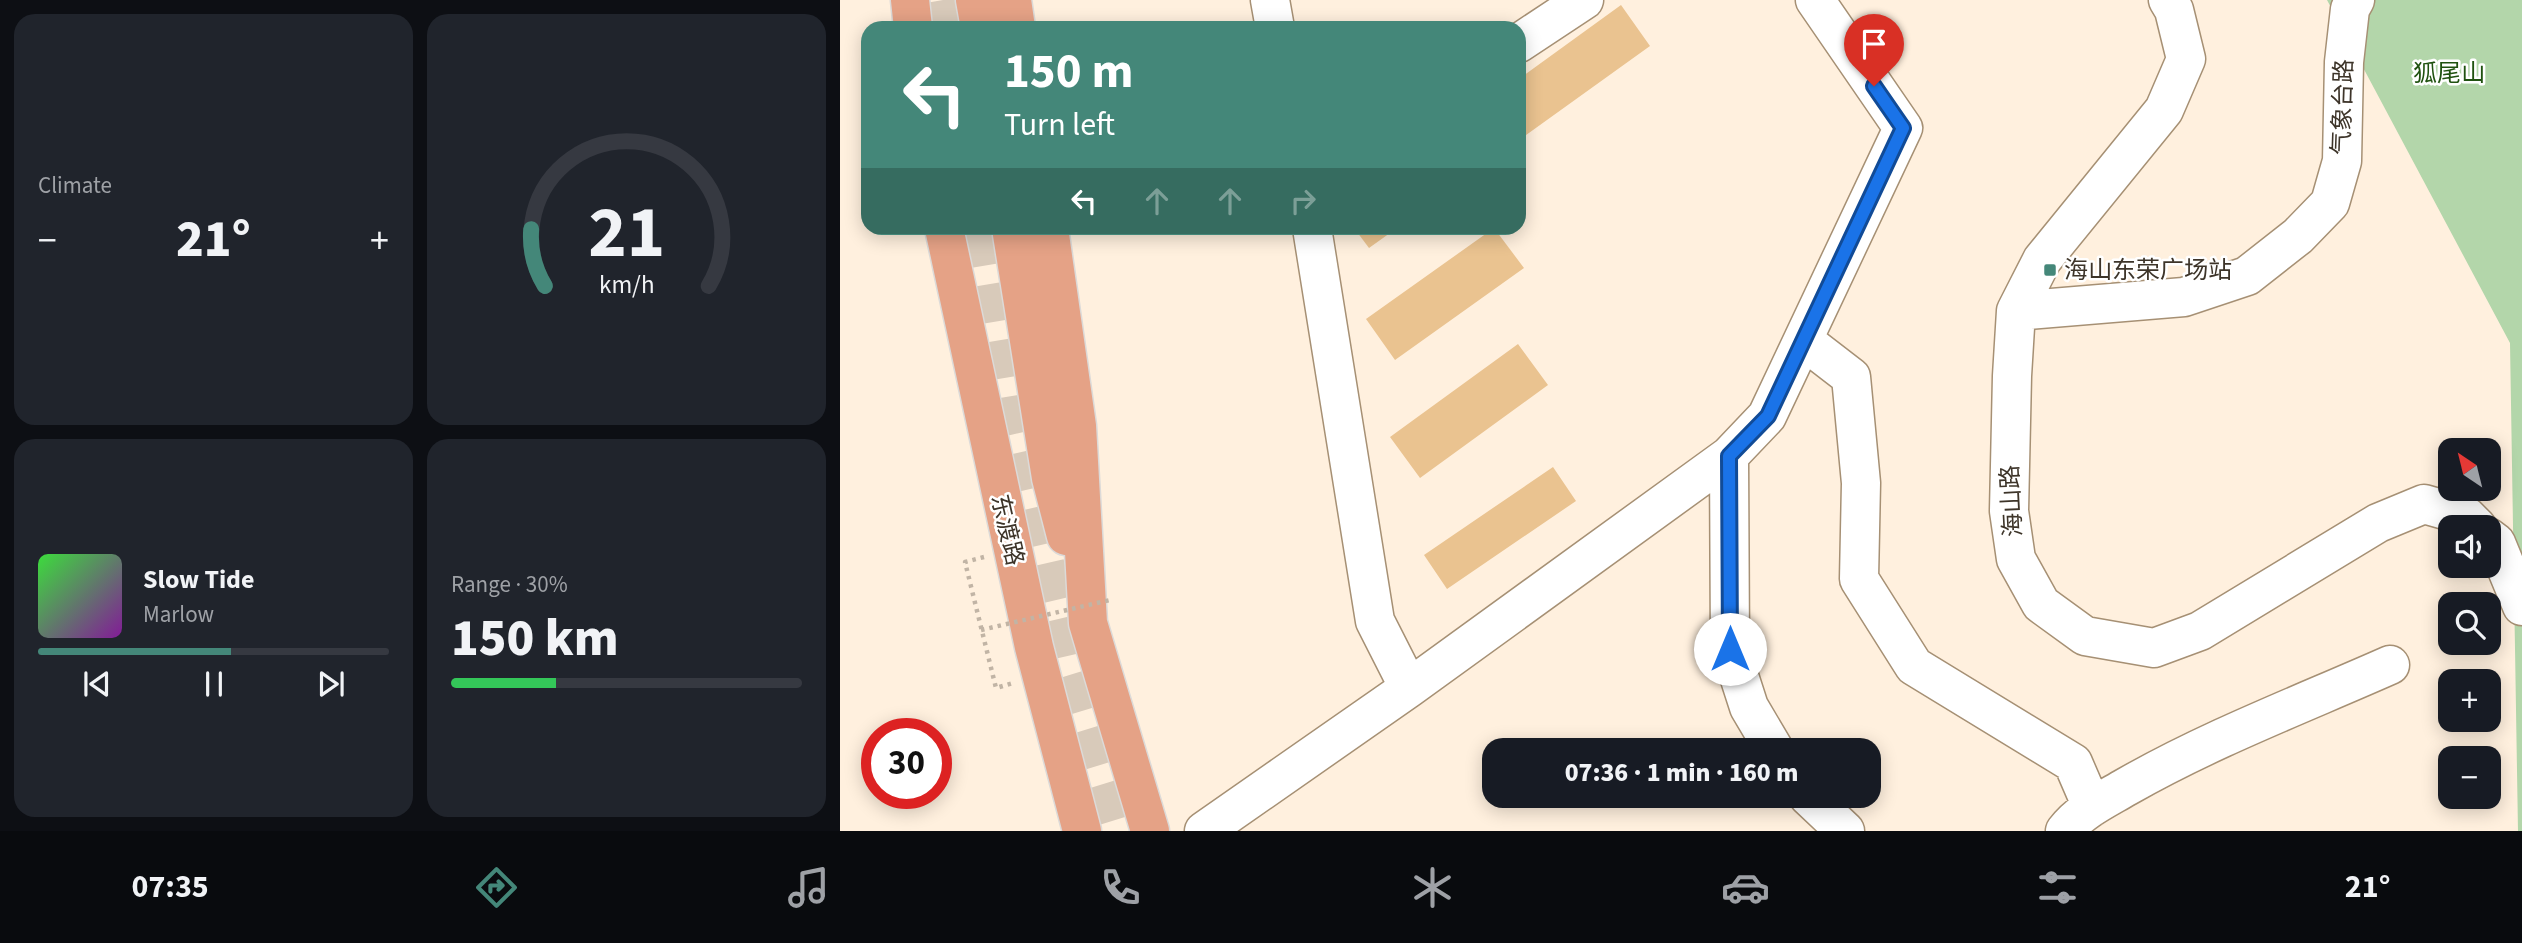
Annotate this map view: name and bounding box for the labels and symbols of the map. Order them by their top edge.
pin [1844,14,1904,86]
park label: 狐尾山 [2413,56,2485,91]
street label: 气象台路 [2324,58,2362,156]
place label: 海山东荣广场站 [2064,253,2232,288]
marker: 海山东荣广场站 [2042,262,2058,278]
north arrow [2438,438,2501,500]
street label: 海山路 [1993,464,2031,538]
street label: 东渡路 [982,491,1032,569]
position arrow [1693,612,1767,686]
speed limit sign: 30 [861,718,952,809]

